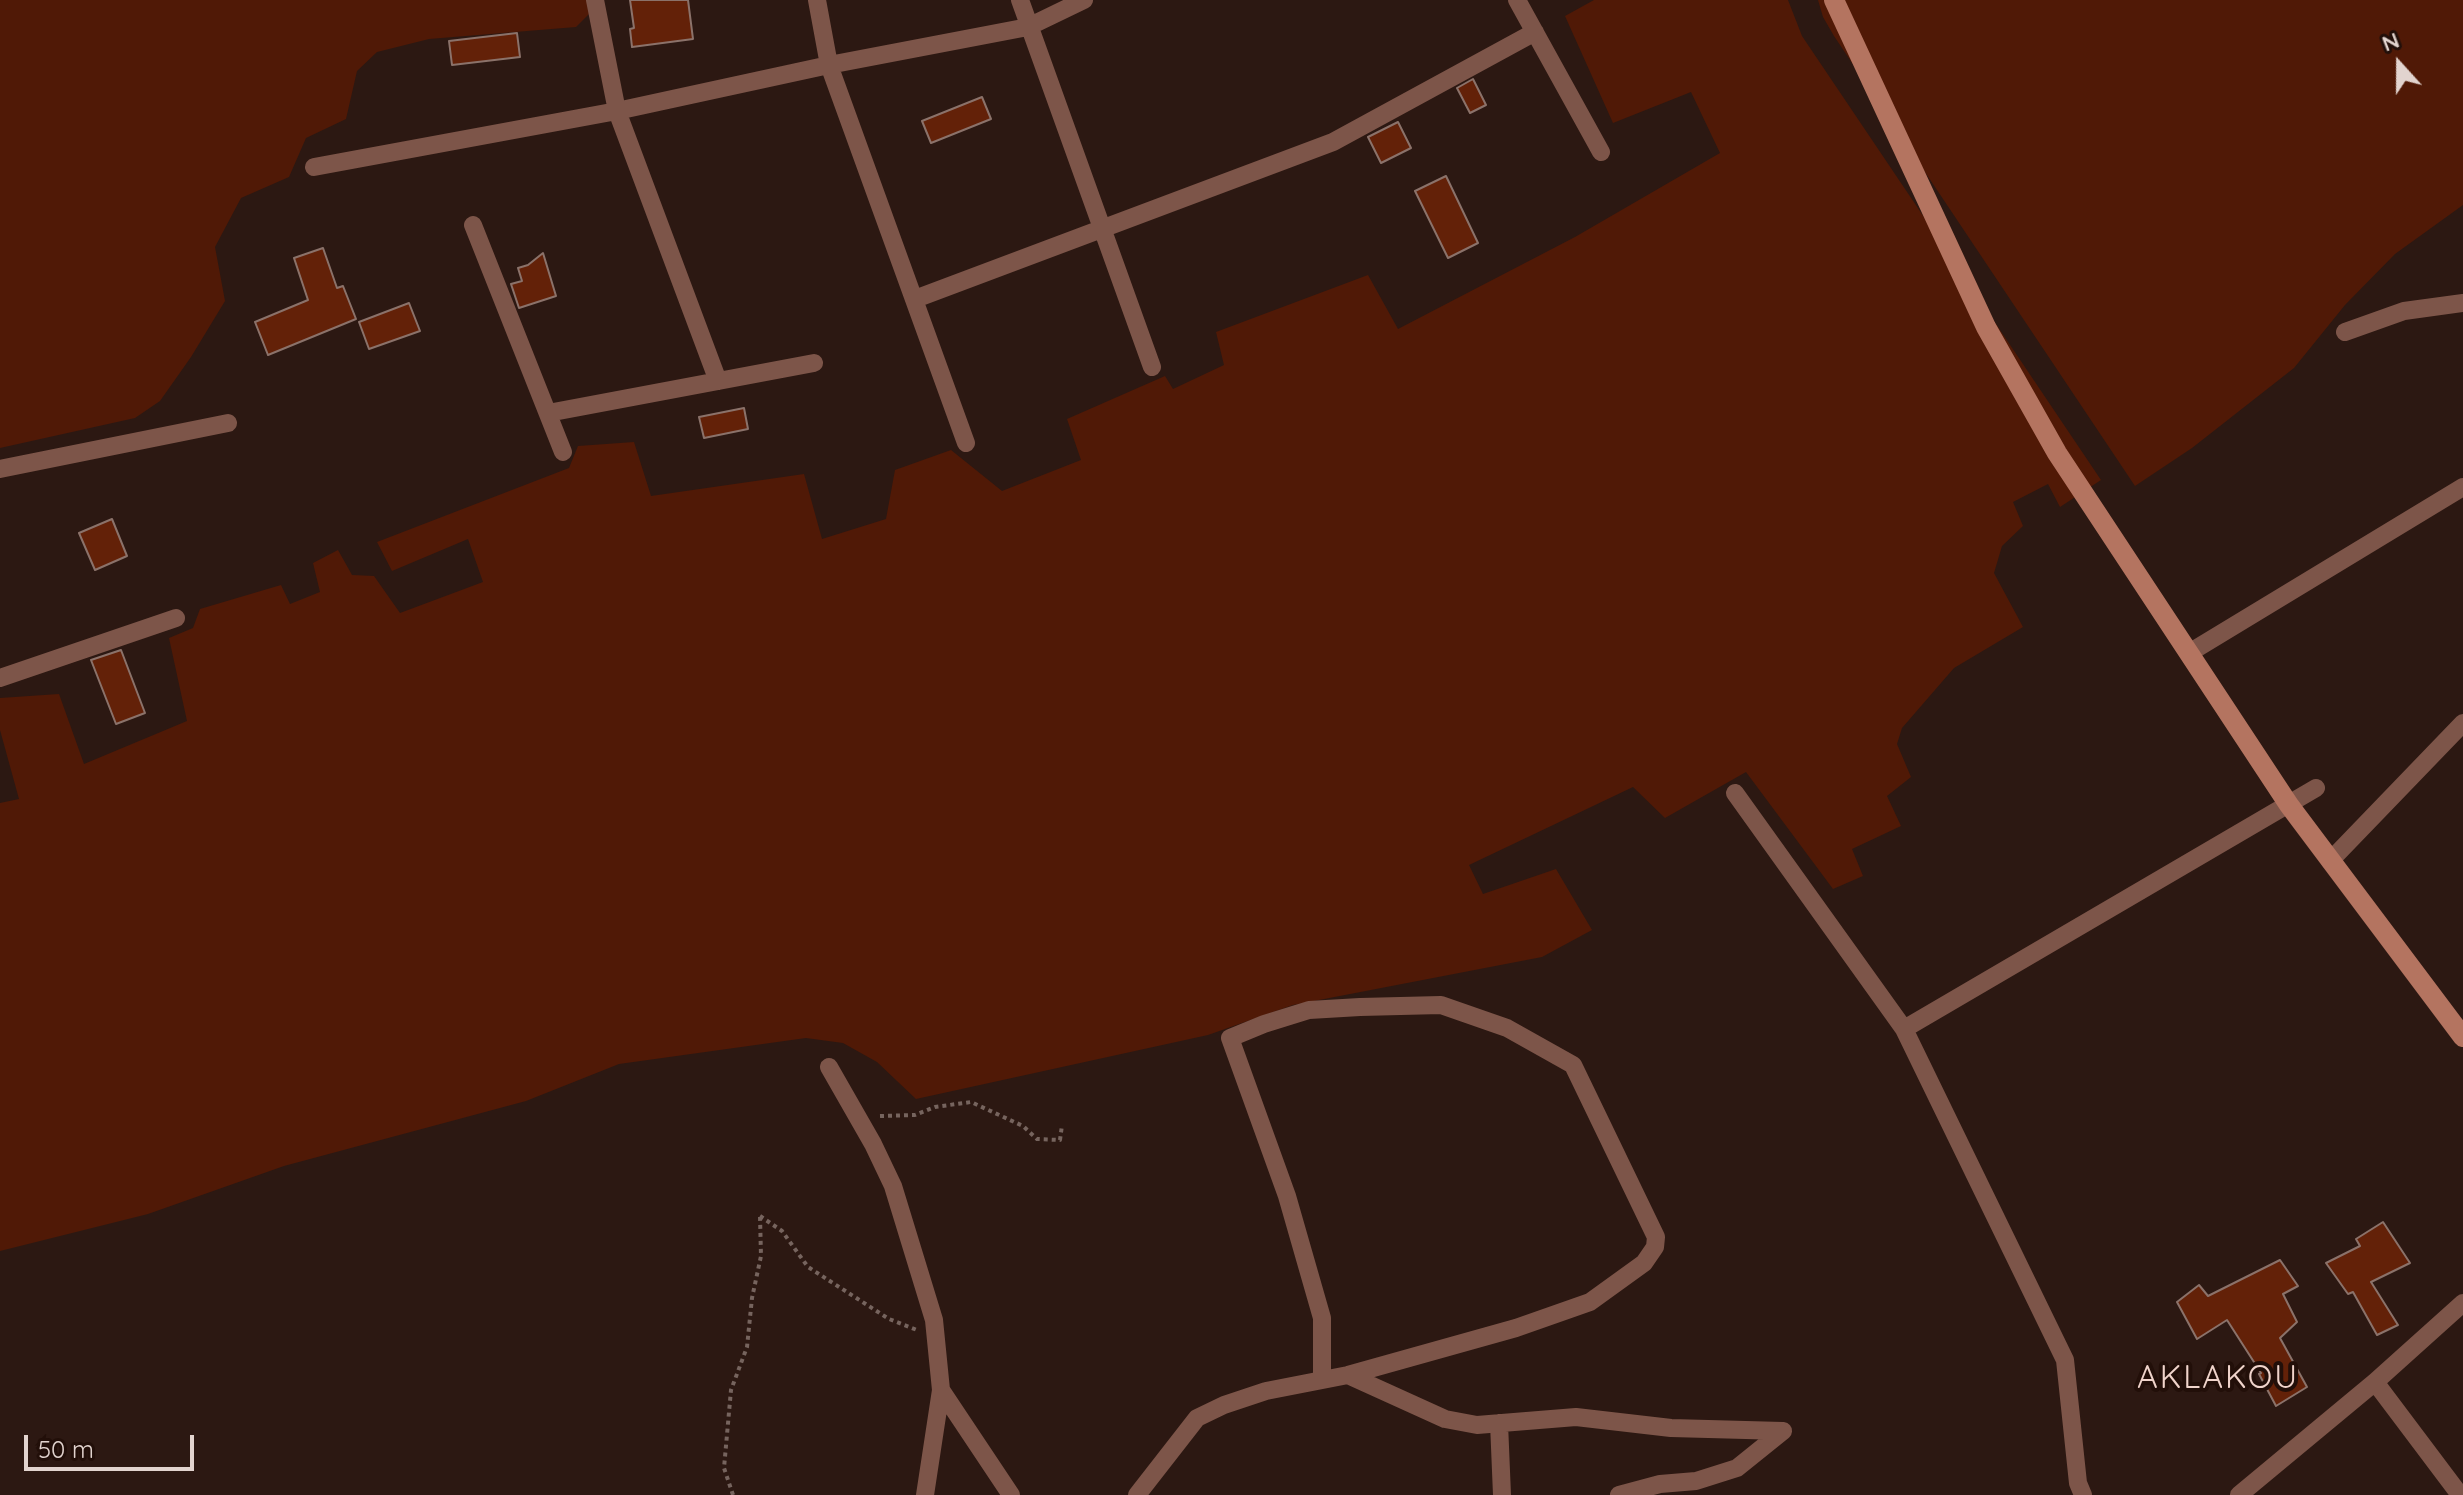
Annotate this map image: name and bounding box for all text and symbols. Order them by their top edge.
north arrow [2359,24,2439,104]
text: N [2378,26,2403,58]
district label: AKLAKOU [2137,1359,2299,1397]
scale bar [28,1419,198,1469]
text: 50 m [38,1434,94,1464]

